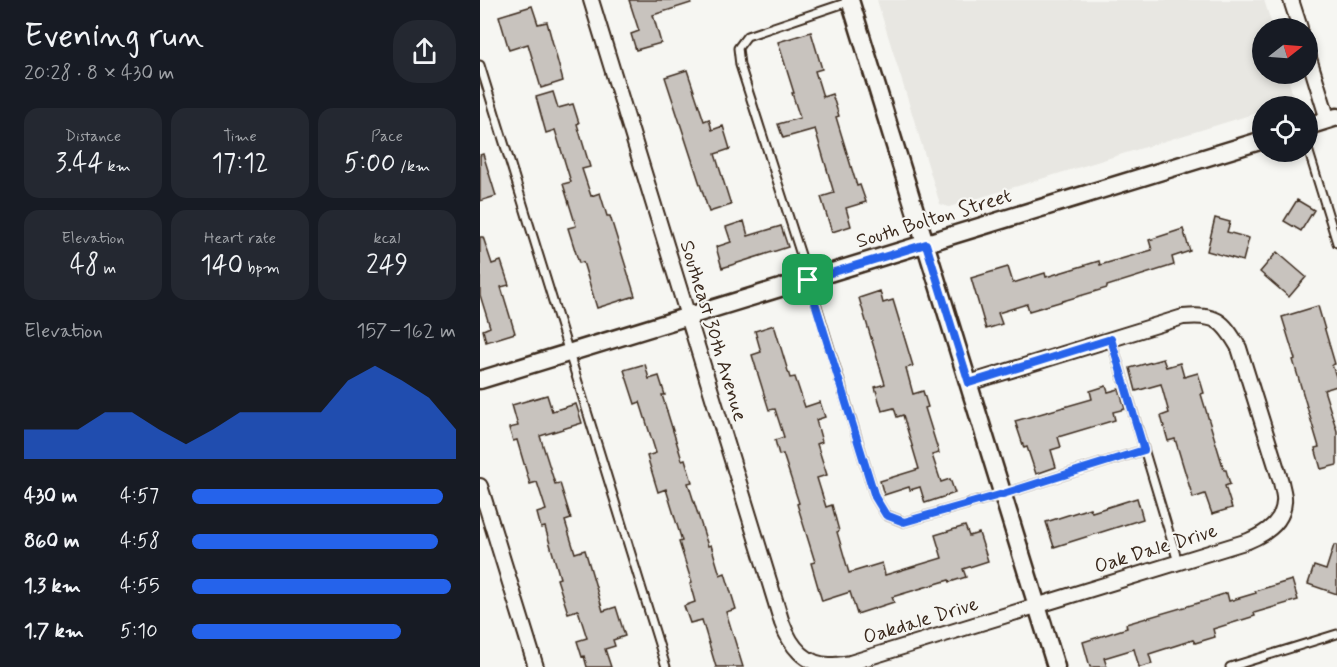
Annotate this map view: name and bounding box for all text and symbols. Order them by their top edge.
text: Evening run [24,15,204,59]
north arrow [1252,18,1318,84]
map controls [1252,18,1318,162]
button: share [393,20,456,83]
text: 20:28 · 8 × 430 m [24,60,174,87]
button: locate [1252,96,1318,162]
text: Distance [65,126,121,147]
text: Time [223,126,257,147]
text: Pace [371,126,403,147]
text: 3.44 [55,147,103,181]
text: 17:12 [212,147,269,181]
text: 5:00 [344,147,396,181]
text: km [103,156,131,177]
text: /km [396,156,430,177]
street label: South Bolton Street [853,183,1015,255]
text: Elevation [62,228,125,249]
text: Heart rate [204,228,276,249]
text: kcal [374,228,400,249]
street label: Southeast 30th Avenue [673,237,753,425]
text: 48 [70,249,99,283]
text: 140 [200,249,243,283]
text: 249 [366,249,408,283]
pin [782,254,833,305]
text: m [99,258,116,279]
text: bpm [243,258,280,279]
icon: arrive [791,263,824,296]
text: Elevation [24,318,103,345]
text: 157–162 m [357,318,456,345]
text: 430 m [24,483,77,510]
text: 4:57 [120,483,159,510]
street label: Oak Dale Drive [1091,517,1221,581]
text: 860 m [24,528,80,555]
text: 4:58 [120,528,160,555]
text: 1.3 km [24,573,81,600]
text: 4:55 [120,573,160,600]
street label: Oakdale Drive [860,591,982,651]
text: 1.7 km [24,618,84,645]
text: 5:10 [120,618,158,645]

